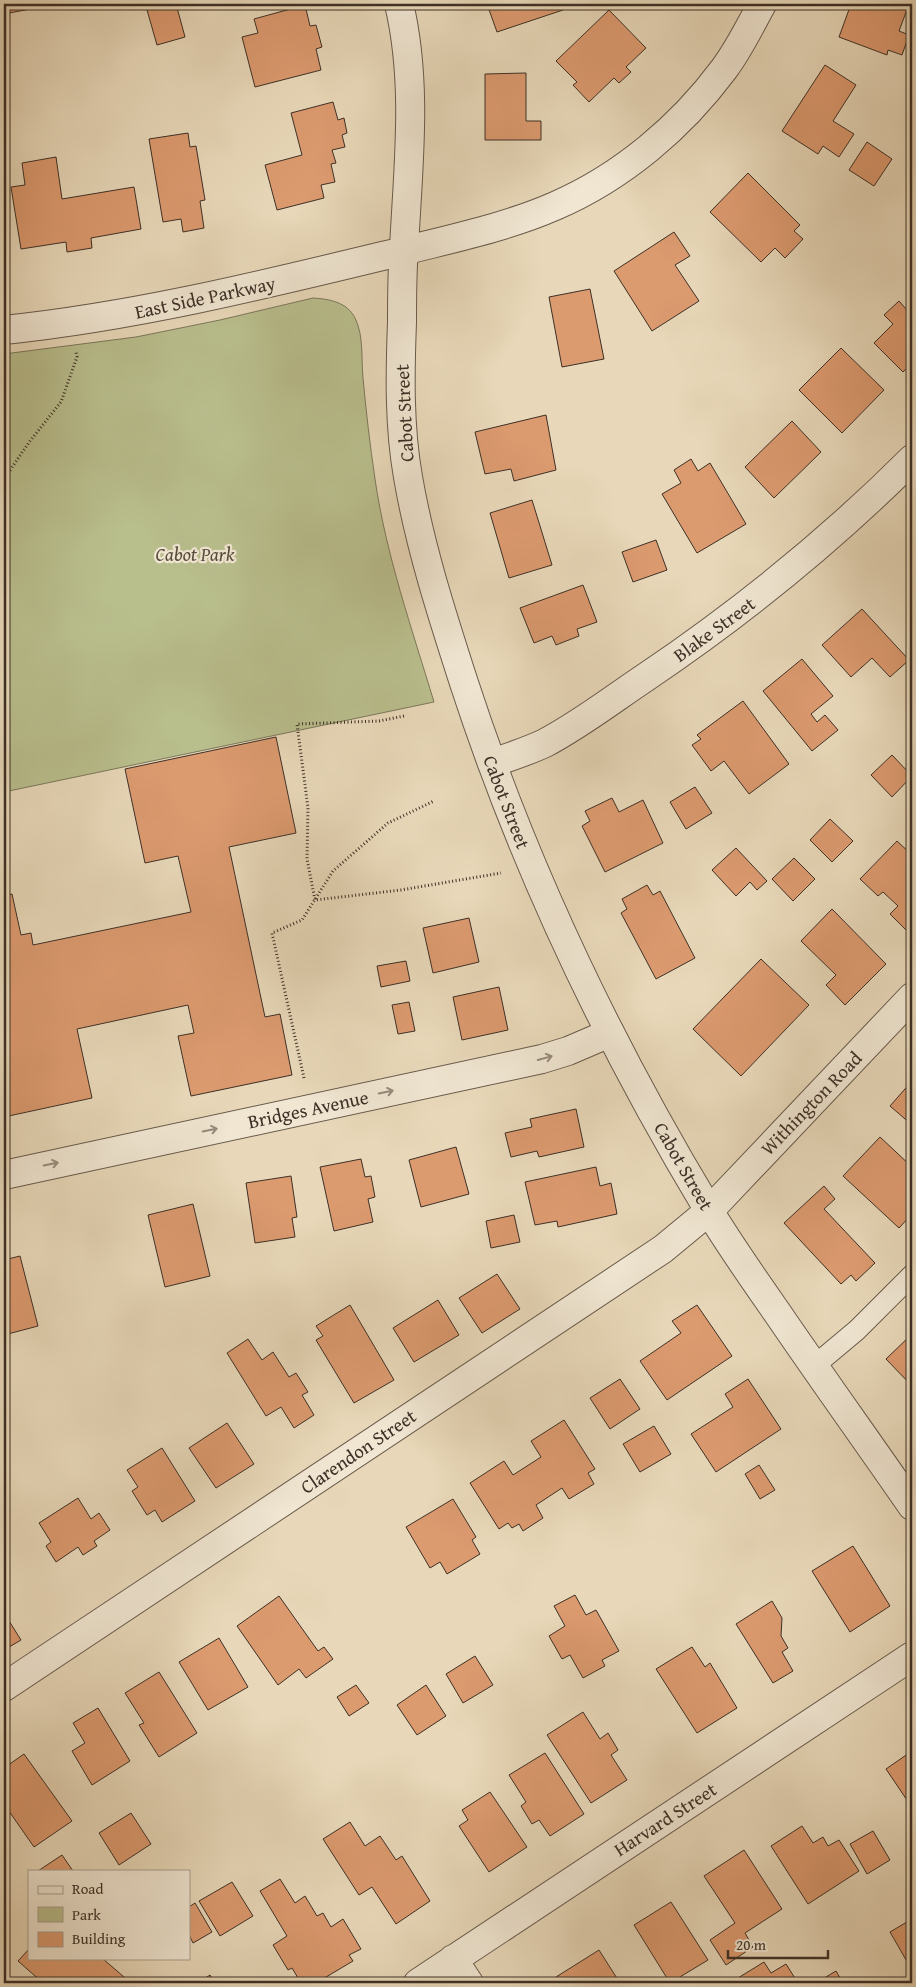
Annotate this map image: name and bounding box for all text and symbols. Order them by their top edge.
street label: East Side Parkway [132,268,278,326]
street label: Cabot Street [387,363,421,463]
park label: Cabot Park [156,540,235,568]
street label: Blake Street [667,589,761,668]
street label: Cabot Street [476,751,538,853]
street label: Withington Road [754,1044,869,1161]
one-way arrow [537,1052,553,1062]
street label: Bridges Avenue [245,1083,371,1135]
one-way arrow [378,1087,394,1096]
street label: Cabot Street [647,1117,721,1216]
one-way arrow [202,1125,218,1134]
one-way arrow [43,1159,59,1169]
street label: Clarendon Street [294,1402,422,1500]
street label: Harvard Street [608,1775,722,1863]
legend [28,1870,190,1960]
text: Road [72,1878,103,1899]
text: Park [72,1904,101,1925]
scale bar [728,1927,828,1959]
text: Building [72,1928,126,1949]
text: 20 m [736,1934,767,1955]

